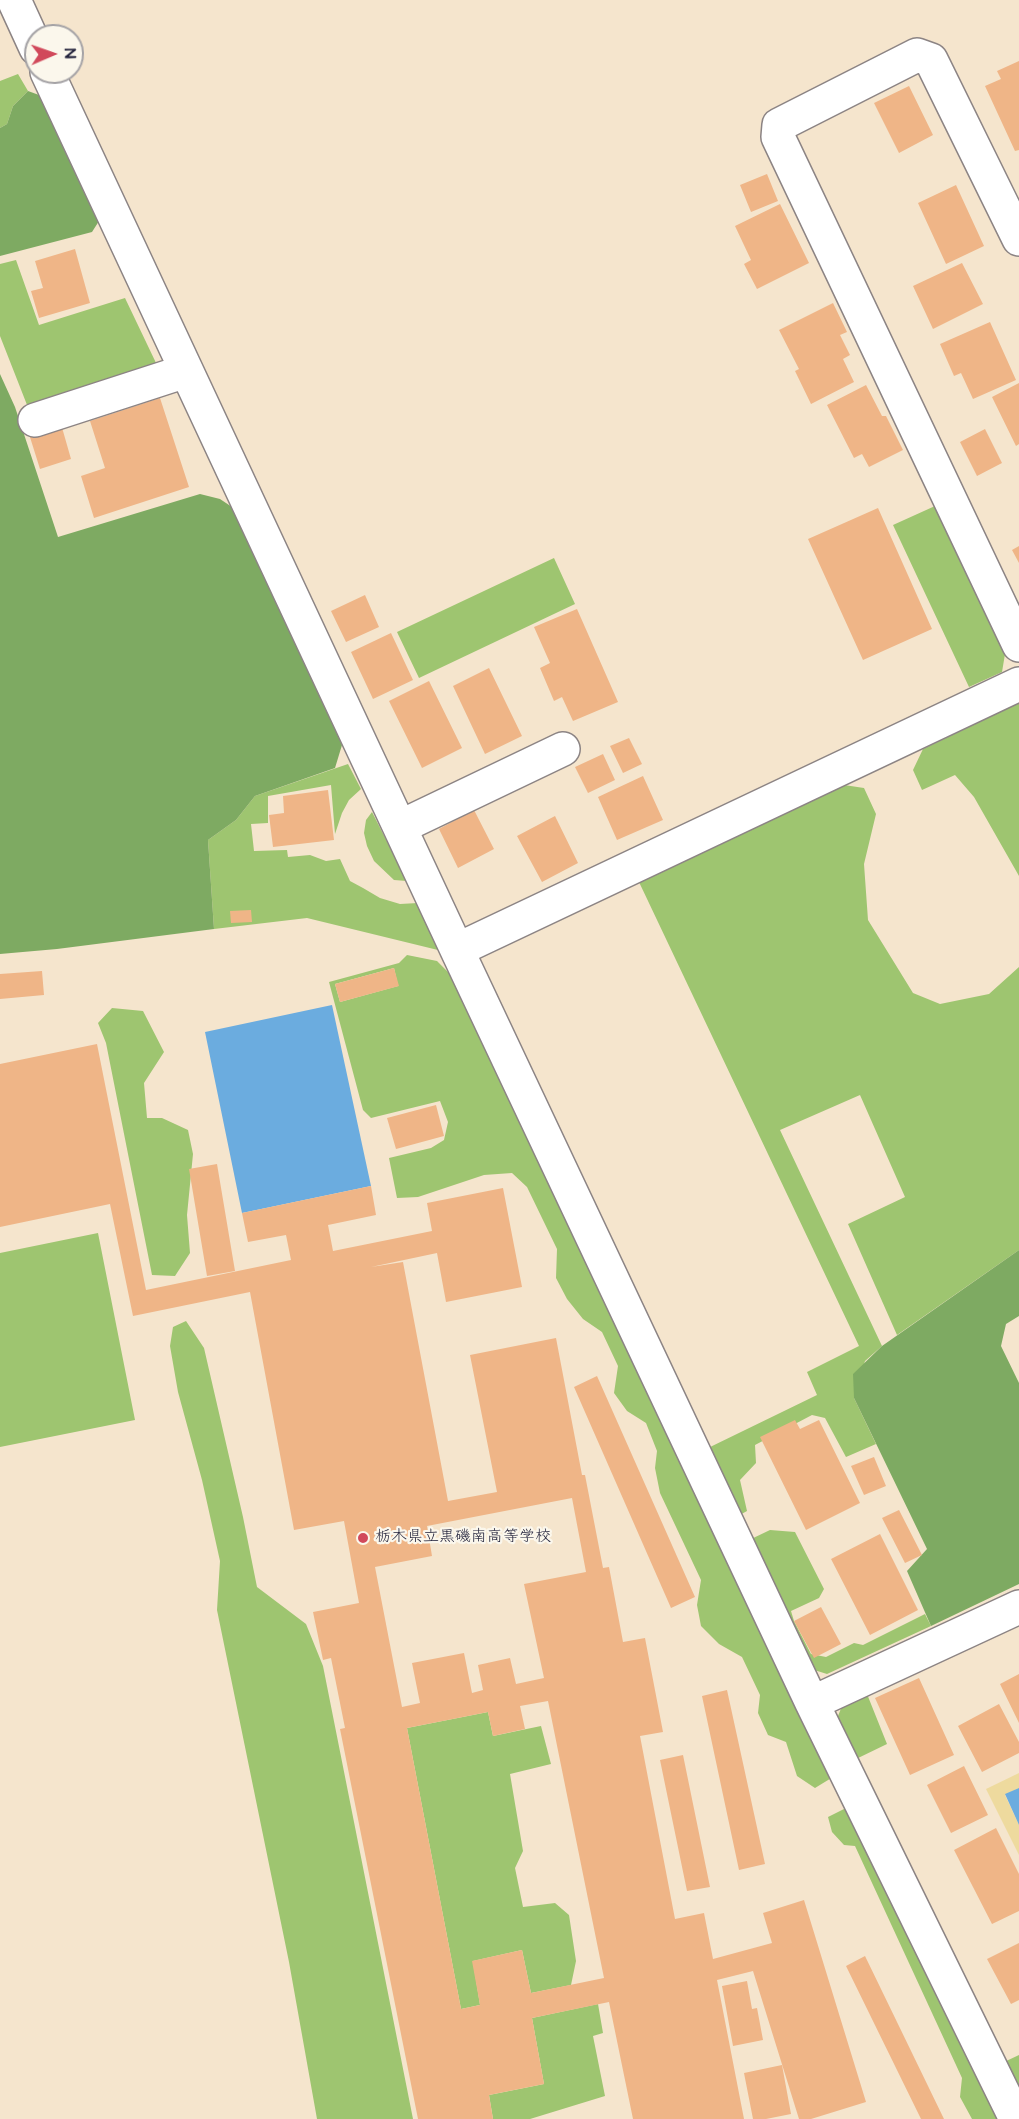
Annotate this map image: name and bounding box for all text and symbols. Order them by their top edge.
north arrow [24,24,84,84]
text: N [59,48,81,59]
place label: 栃木県立黒磯南高等学校 [375,1528,551,1548]
marker: 栃木県立黒磯南高等学校 [356,1531,370,1545]

